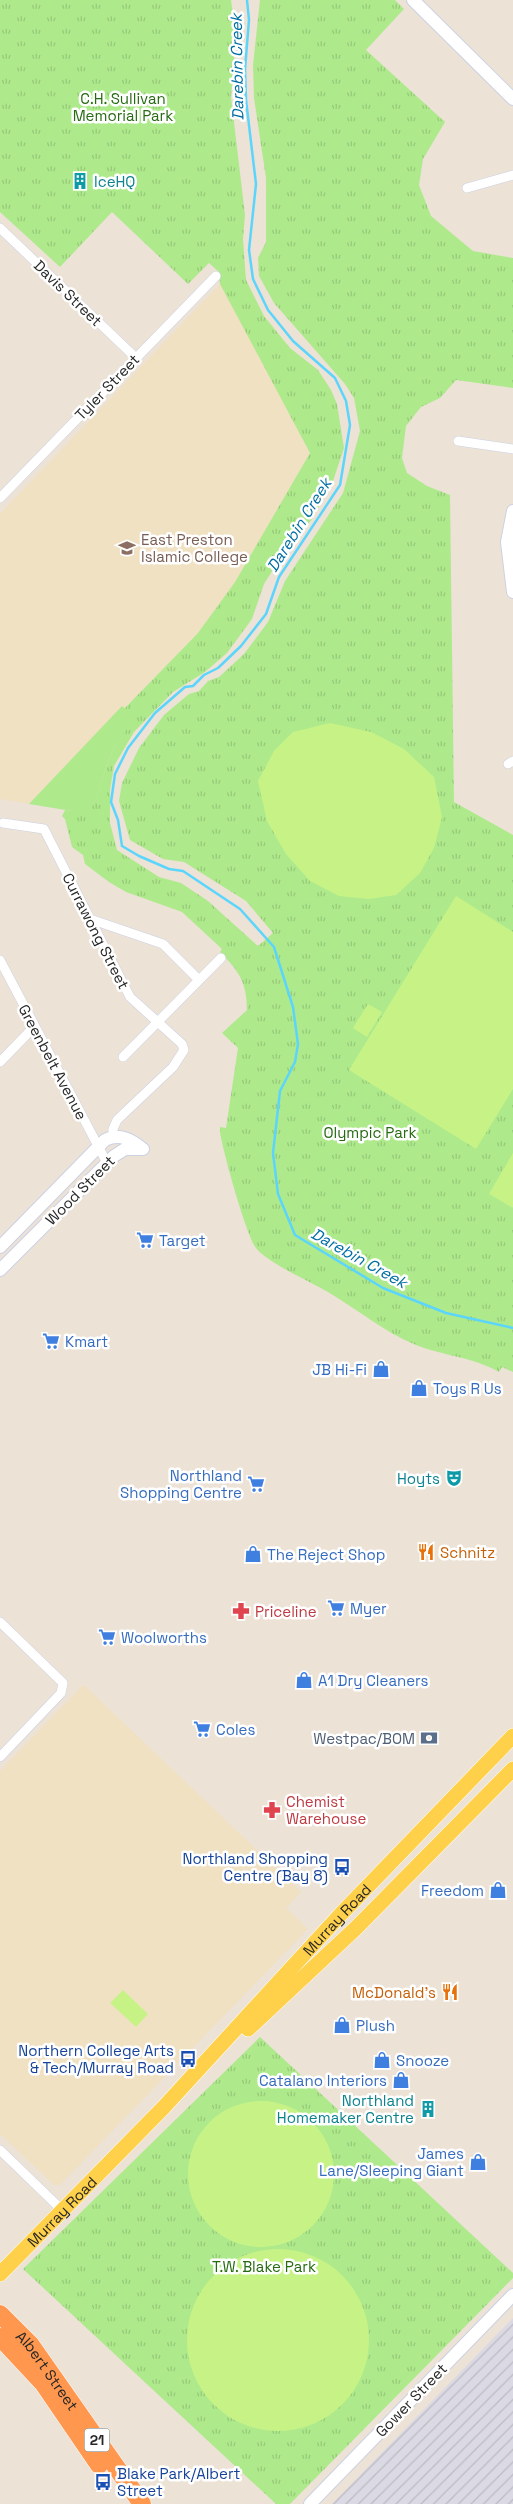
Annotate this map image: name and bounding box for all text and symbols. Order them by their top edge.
water label: Darebin Creek [226,11,248,121]
park label: C.H. Sullivan Memorial Park [73,89,173,125]
building icon: IceHQ [70,171,90,191]
place label: IceHQ [94,172,135,191]
street label: Davis Street [30,256,106,330]
street label: Tyler Street [71,350,143,424]
water label: Darebin Creek [262,472,337,576]
place label: East Preston Islamic College [141,530,248,566]
school or university icon: East Preston Islamic College [117,538,137,558]
street label: Currawong Street [58,870,134,992]
street label: Greenbelt Avenue [15,1001,91,1123]
park label: Olympic Park [323,1123,417,1142]
street label: Wood Street [41,1151,119,1229]
water label: Darebin Creek [307,1223,413,1294]
supermarket icon: Target [135,1230,155,1250]
place label: Target [159,1231,206,1250]
supermarket icon: Kmart [41,1331,61,1351]
place label: Kmart [65,1332,108,1351]
shop icon: JB Hi-Fi [371,1359,391,1379]
place label: JB Hi-Fi [312,1360,367,1379]
shop icon: Toys R Us [409,1378,429,1398]
place label: Toys R Us [433,1379,502,1398]
place label: Northland Shopping Centre [120,1466,242,1502]
theatre icon: Hoyts [444,1468,464,1488]
place label: Hoyts [397,1469,440,1488]
supermarket icon: Northland Shopping Centre [246,1474,266,1494]
restaurant icon: Schnitz [416,1542,436,1562]
place label: Schnitz [440,1543,495,1562]
shop icon: The Reject Shop [243,1544,263,1564]
place label: The Reject Shop [267,1545,385,1564]
supermarket icon: Myer [326,1598,346,1618]
place label: Myer [350,1599,387,1618]
pharmacy icon: Priceline [231,1601,251,1621]
place label: Priceline [255,1602,317,1621]
supermarket icon: Woolworths [97,1627,117,1647]
place label: Woolworths [121,1628,207,1647]
shop icon: A1 Dry Cleaners [294,1670,314,1690]
place label: A1 Dry Cleaners [318,1671,429,1690]
supermarket icon: Coles [192,1719,212,1739]
place label: Coles [216,1720,255,1739]
bank icon: Westpac/BOM [419,1728,439,1748]
place label: Westpac/BOM [313,1729,415,1748]
place label: Chemist Warehouse [286,1792,366,1828]
pharmacy icon: Chemist Warehouse [262,1800,282,1820]
place label: Northland Shopping Centre (Bay 8) [183,1849,328,1886]
bus stop icon: Northland Shopping Centre (Bay 8) [332,1857,352,1877]
street label: Murray Road [298,1879,375,1959]
shop icon: Freedom [488,1880,508,1900]
place label: Freedom [421,1881,484,1900]
restaurant icon: McDonald's [440,1982,460,2002]
place label: McDonald's [352,1983,436,2002]
shop icon: Plush [332,2015,352,2035]
place label: Plush [356,2016,395,2035]
place label: Northern College Arts & Tech/Murray Road [18,2041,174,2077]
bus stop icon: Northern College Arts & Tech/Murray Road [178,2049,198,2069]
shop icon: Snooze [372,2050,392,2070]
place label: Snooze [396,2051,449,2070]
shop icon: Catalano Interiors [391,2070,411,2090]
place label: Catalano Interiors [259,2071,387,2090]
place label: Northland Homemaker Centre [277,2091,414,2127]
building icon: Northland Homemaker Centre [418,2099,438,2119]
place label: James Lane/Sleeping Giant [319,2144,464,2180]
shop icon: James Lane/Sleeping Giant [468,2152,488,2172]
street label: Murray Road [23,2172,101,2251]
park label: T.W. Blake Park [212,2257,316,2276]
street label: Albert Street [12,2326,83,2414]
street label: Gower Street [371,2359,451,2441]
road number: 21 [84,2428,110,2452]
place label: Blake Park/Albert Street [117,2464,241,2500]
bus stop icon: Blake Park/Albert Street [93,2472,113,2492]

